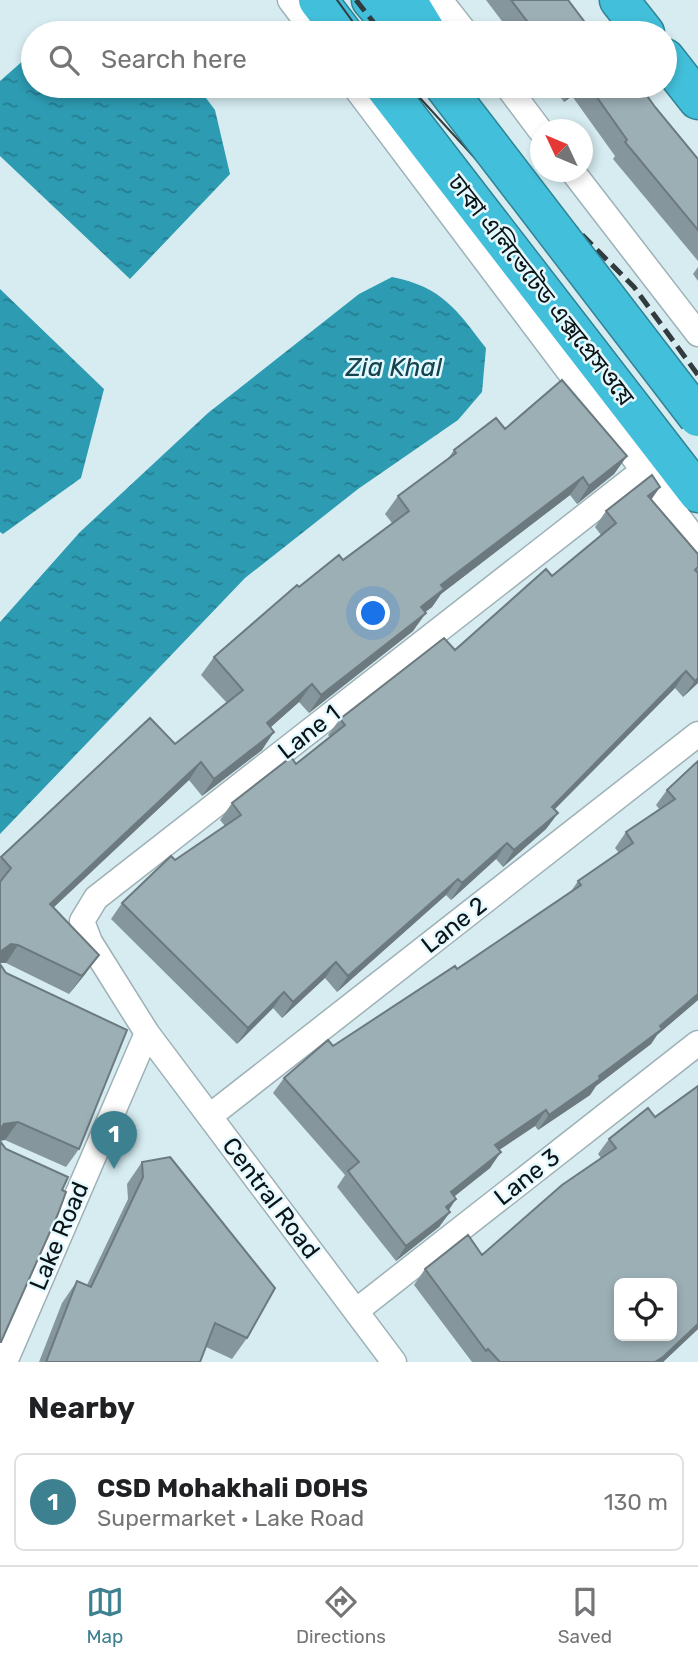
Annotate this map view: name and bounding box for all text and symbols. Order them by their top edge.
search box [21,21,677,98]
icon: search [45,41,83,79]
text: Search here [101,44,247,75]
north arrow [530,119,593,182]
street label: ঢাকা এলিভেটেড এক্সপ্রেসওয়ে [442,168,640,412]
water label: Zia Khal [345,352,443,383]
your location [356,596,390,630]
street label: Lane 1 [272,699,346,765]
street label: Lane 2 [416,891,492,959]
pin: 1 [91,1111,137,1169]
street label: Central Road [217,1132,325,1264]
street label: Lane 3 [489,1143,565,1211]
street label: Lake Road [24,1178,94,1294]
map controls [614,1278,677,1341]
button: locate [614,1278,677,1341]
text: Nearby [28,1390,135,1426]
text: CSD Mohakhali DOHS [97,1473,368,1504]
text: 1 [47,1488,59,1516]
text: 130 m [604,1488,668,1516]
text: Supermarket · Lake Road [97,1504,364,1532]
tab: Map [86,1583,124,1648]
tab: Directions [296,1583,386,1648]
tab: Saved [558,1583,612,1648]

